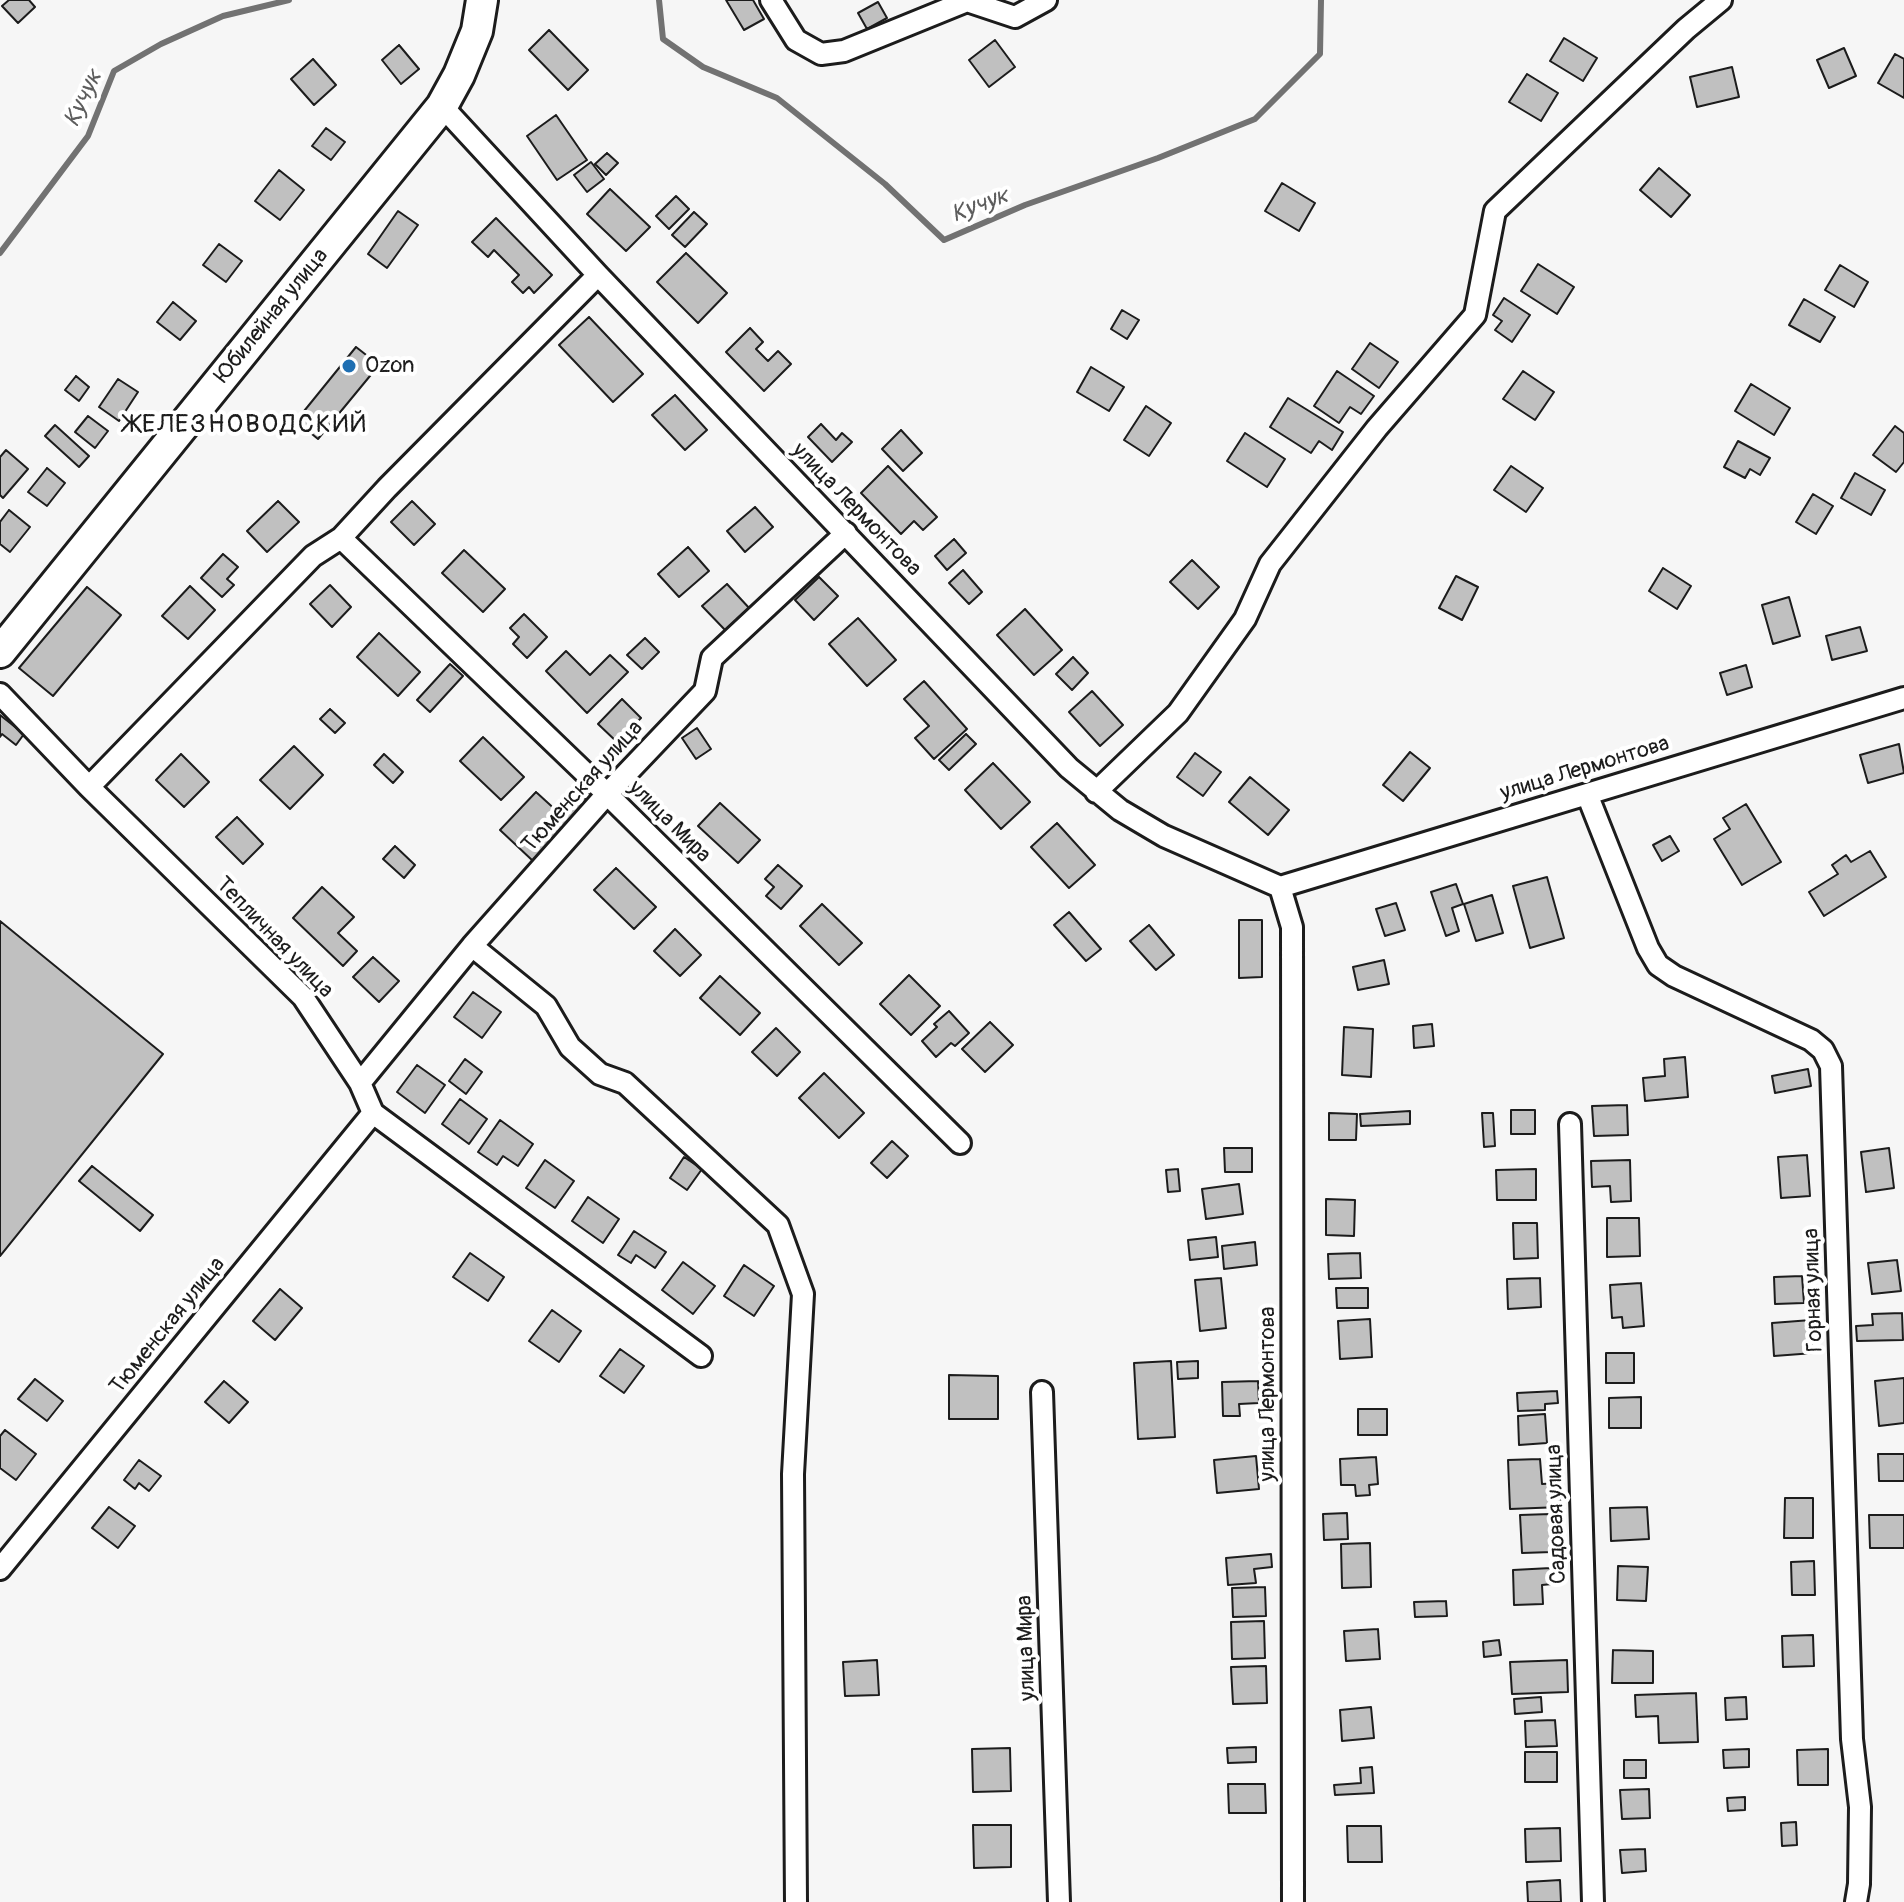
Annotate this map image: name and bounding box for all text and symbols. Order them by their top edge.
water label: Кучук [59,66,109,132]
water label: Кучук [947,182,1013,230]
street label: Юбилейная улица [210,243,334,389]
place label: Ozon [365,353,414,379]
marker: Ozon [340,357,358,375]
district label: ЖЕЛЕЗНОВОДСКИЙ [124,409,368,441]
street label: улица Лермонтова [786,438,926,582]
street label: Тюменская улица [517,716,649,858]
street label: улица Лермонтова [1497,731,1673,807]
street label: улица Мира [622,775,716,869]
street label: Тепличная улица [210,872,338,1004]
street label: Горная улица [1799,1228,1829,1352]
street label: Тюменская улица [105,1252,231,1400]
street label: улица Лермонтова [1255,1306,1281,1482]
street label: Садовая улица [1541,1444,1573,1584]
street label: улица Мира [1012,1595,1042,1701]

